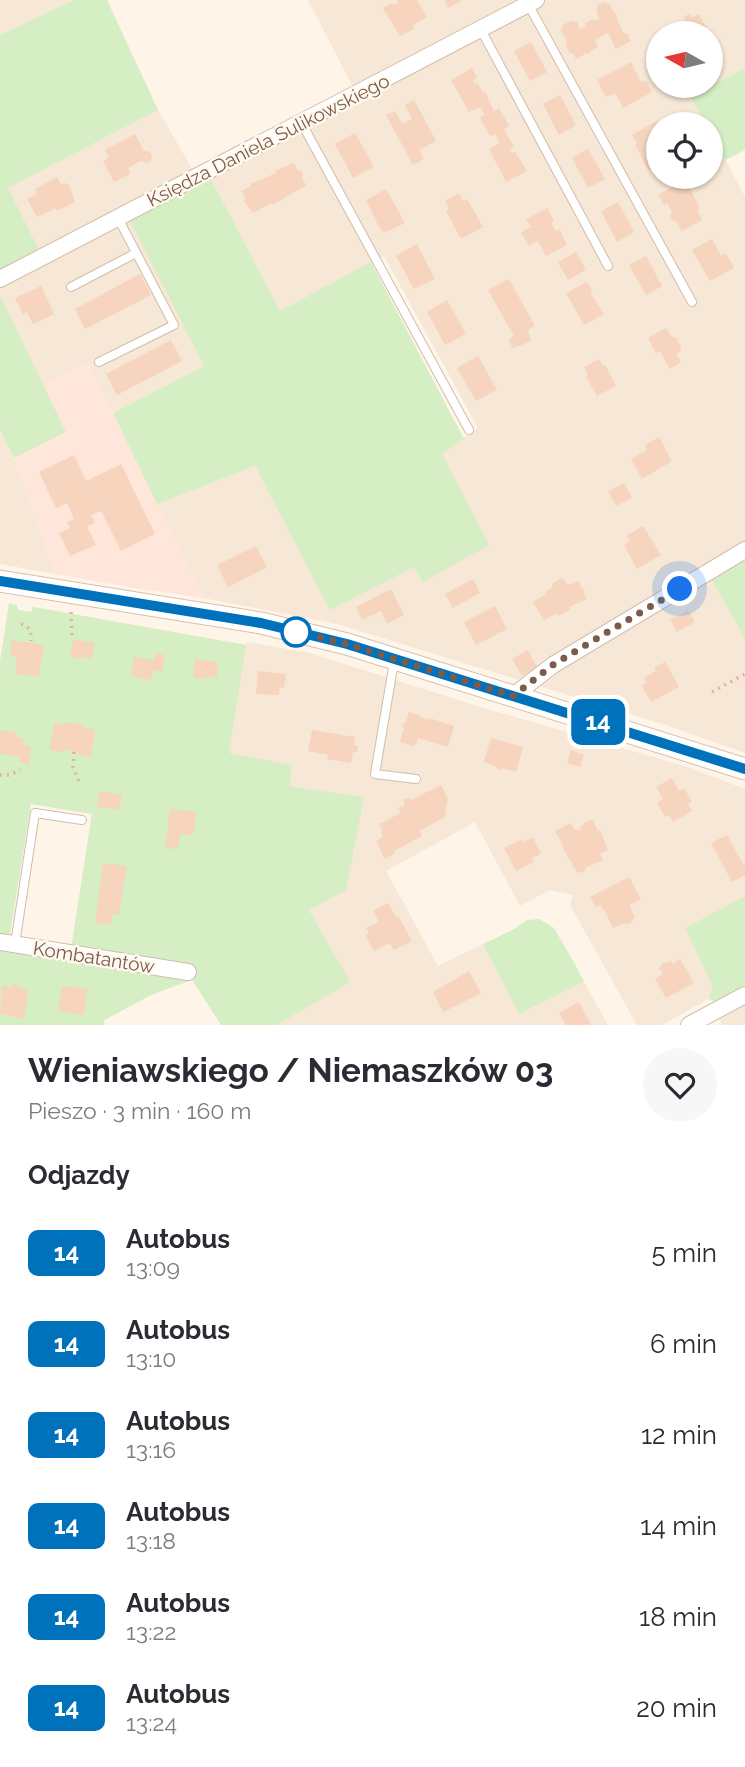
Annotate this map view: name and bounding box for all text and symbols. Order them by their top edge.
north arrow [646,21,723,98]
map controls [646,21,723,189]
street label: Księdza Daniela Sulikowskiego [143,69,393,211]
button: locate [646,112,723,189]
your location [662,571,697,606]
unlabelled marker [281,617,311,647]
line badge: 14 [566,699,630,745]
text: 14 [585,707,611,736]
street label: Kombatantów [32,937,157,978]
button: heart [643,1048,717,1122]
text: Wieniawskiego / Niemaszków 03 [28,1051,553,1090]
text: Pieszo · 3 min · 160 m [28,1097,251,1124]
text: Odjazdy [28,1160,130,1190]
text: Autobus [126,1224,230,1254]
text: 14 [54,1238,79,1267]
text: 5 min [651,1238,717,1268]
text: 13:09 [126,1254,180,1281]
text: Autobus [126,1315,230,1345]
text: 14 [54,1329,79,1358]
text: 6 min [650,1329,717,1359]
text: 13:10 [126,1345,176,1372]
text: Autobus [126,1406,230,1436]
text: 14 [54,1420,79,1449]
text: 12 min [641,1420,717,1450]
text: 13:16 [126,1436,176,1463]
text: Autobus [126,1497,230,1527]
text: 14 [54,1511,79,1540]
text: 14 min [640,1511,717,1541]
text: 13:18 [126,1527,176,1554]
text: Autobus [126,1588,230,1618]
text: 14 [54,1602,79,1631]
text: 18 min [639,1602,717,1632]
text: 13:22 [126,1618,176,1645]
text: Autobus [126,1679,230,1709]
text: 14 [54,1693,79,1722]
text: 20 min [636,1693,717,1723]
text: 13:24 [126,1709,177,1736]

